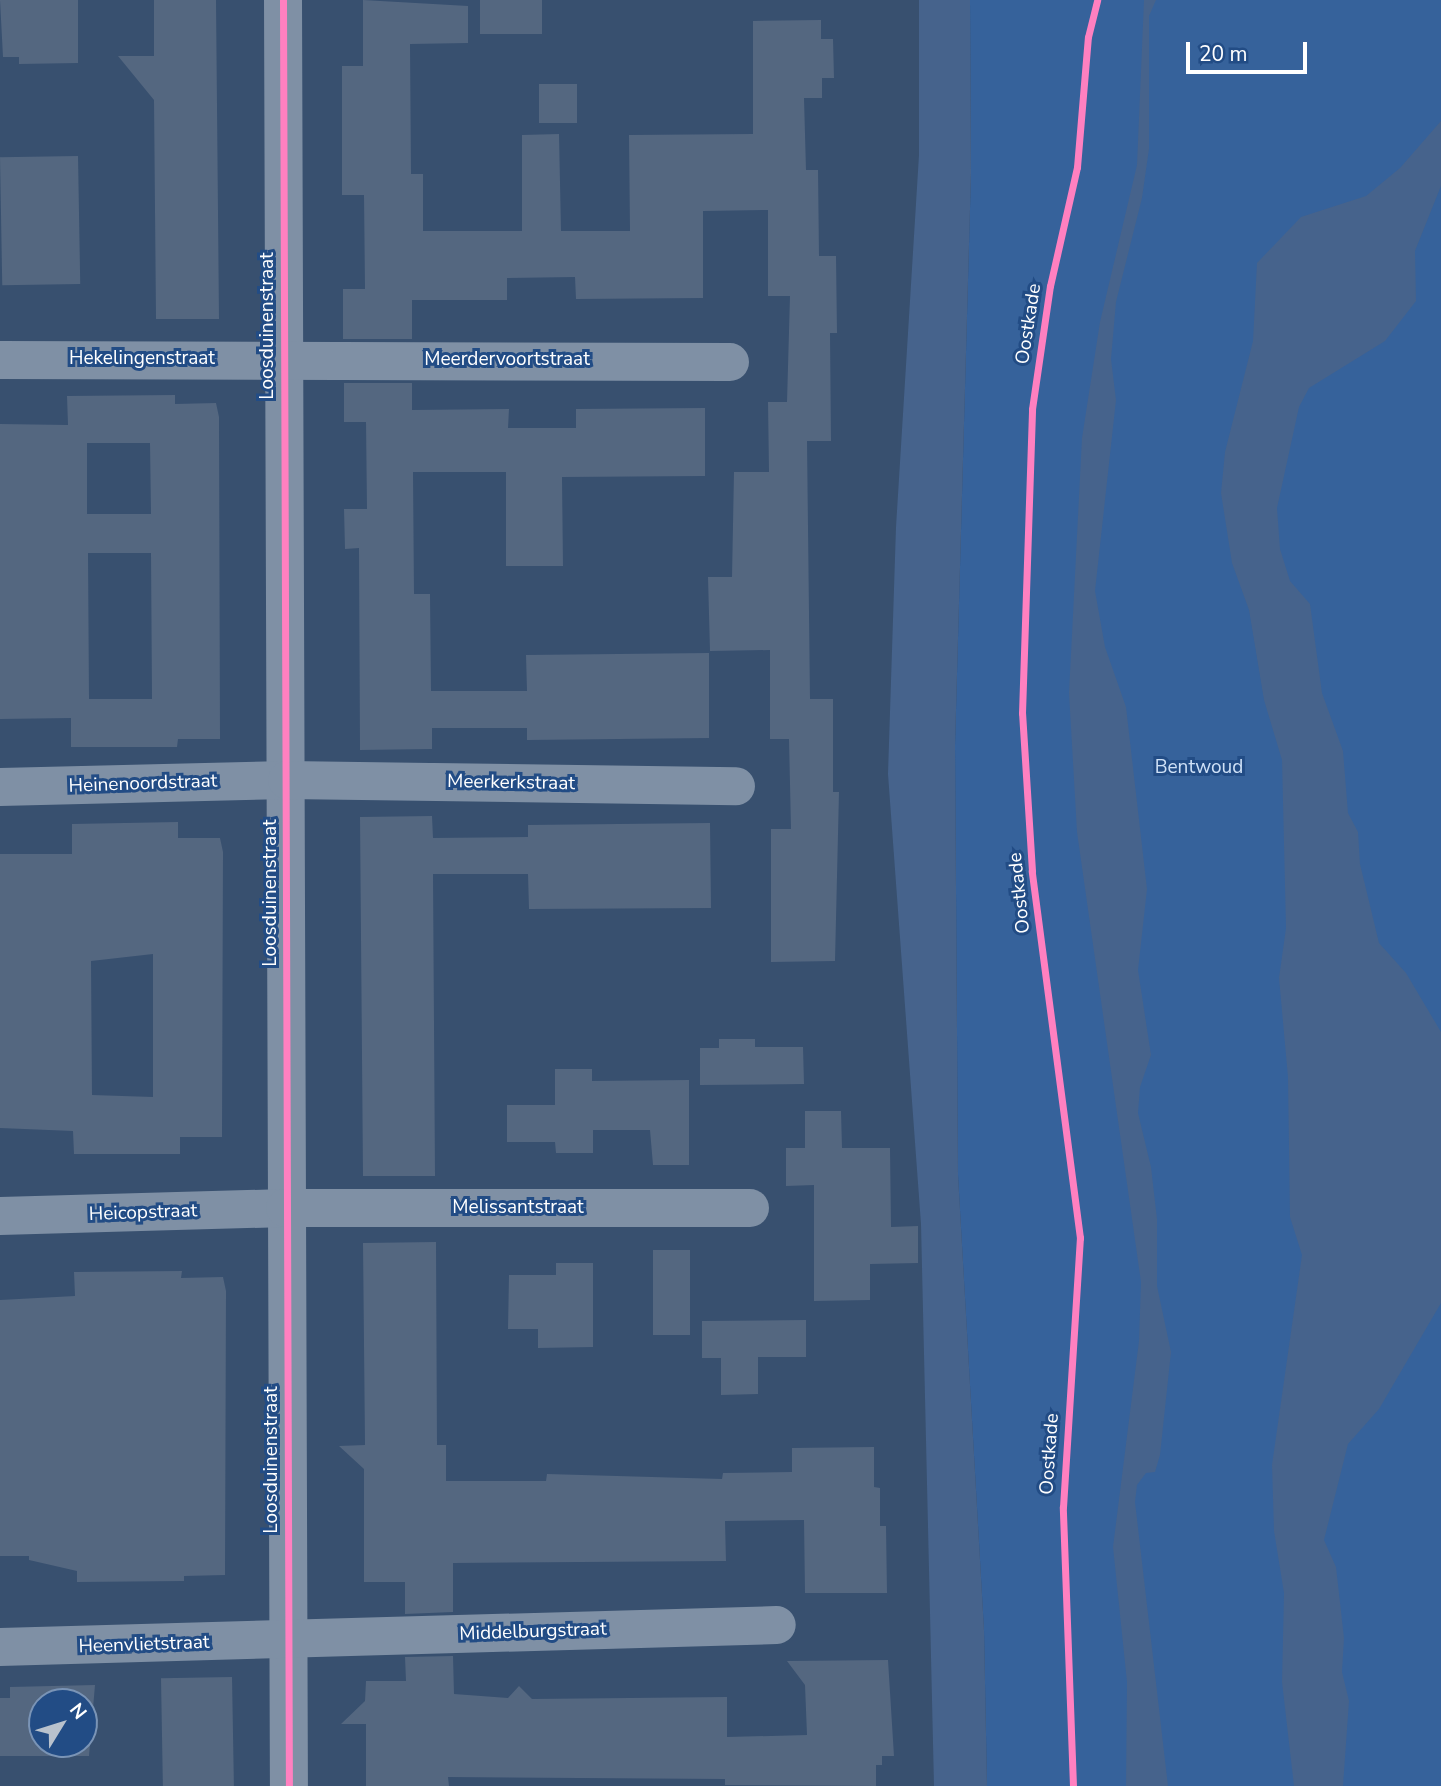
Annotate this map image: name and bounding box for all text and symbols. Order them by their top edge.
scale bar [1189,28,1310,72]
text: 20 m [1199,40,1248,68]
street label: Loosduinenstraat [257,252,279,400]
street label: Oostkade [1011,282,1047,366]
street label: Hekelingenstraat [69,348,215,370]
street label: Meerdervoortstraat [424,349,590,371]
park label: Bentwoud [1155,757,1243,779]
street label: Heinenoordstraat [68,770,218,798]
street label: Meerkerkstraat [447,770,575,796]
street label: Loosduinenstraat [260,819,282,967]
street label: Oostkade [1004,851,1036,935]
street label: Melissantstraat [452,1197,584,1219]
street label: Heicopstraat [88,1200,198,1226]
street label: Loosduinenstraat [261,1386,283,1534]
street label: Oostkade [1036,1413,1064,1495]
street label: Middelburgstraat [459,1618,607,1646]
street label: Heenvlietstraat [78,1631,210,1659]
north arrow [28,1688,98,1758]
text: N [63,1698,93,1725]

